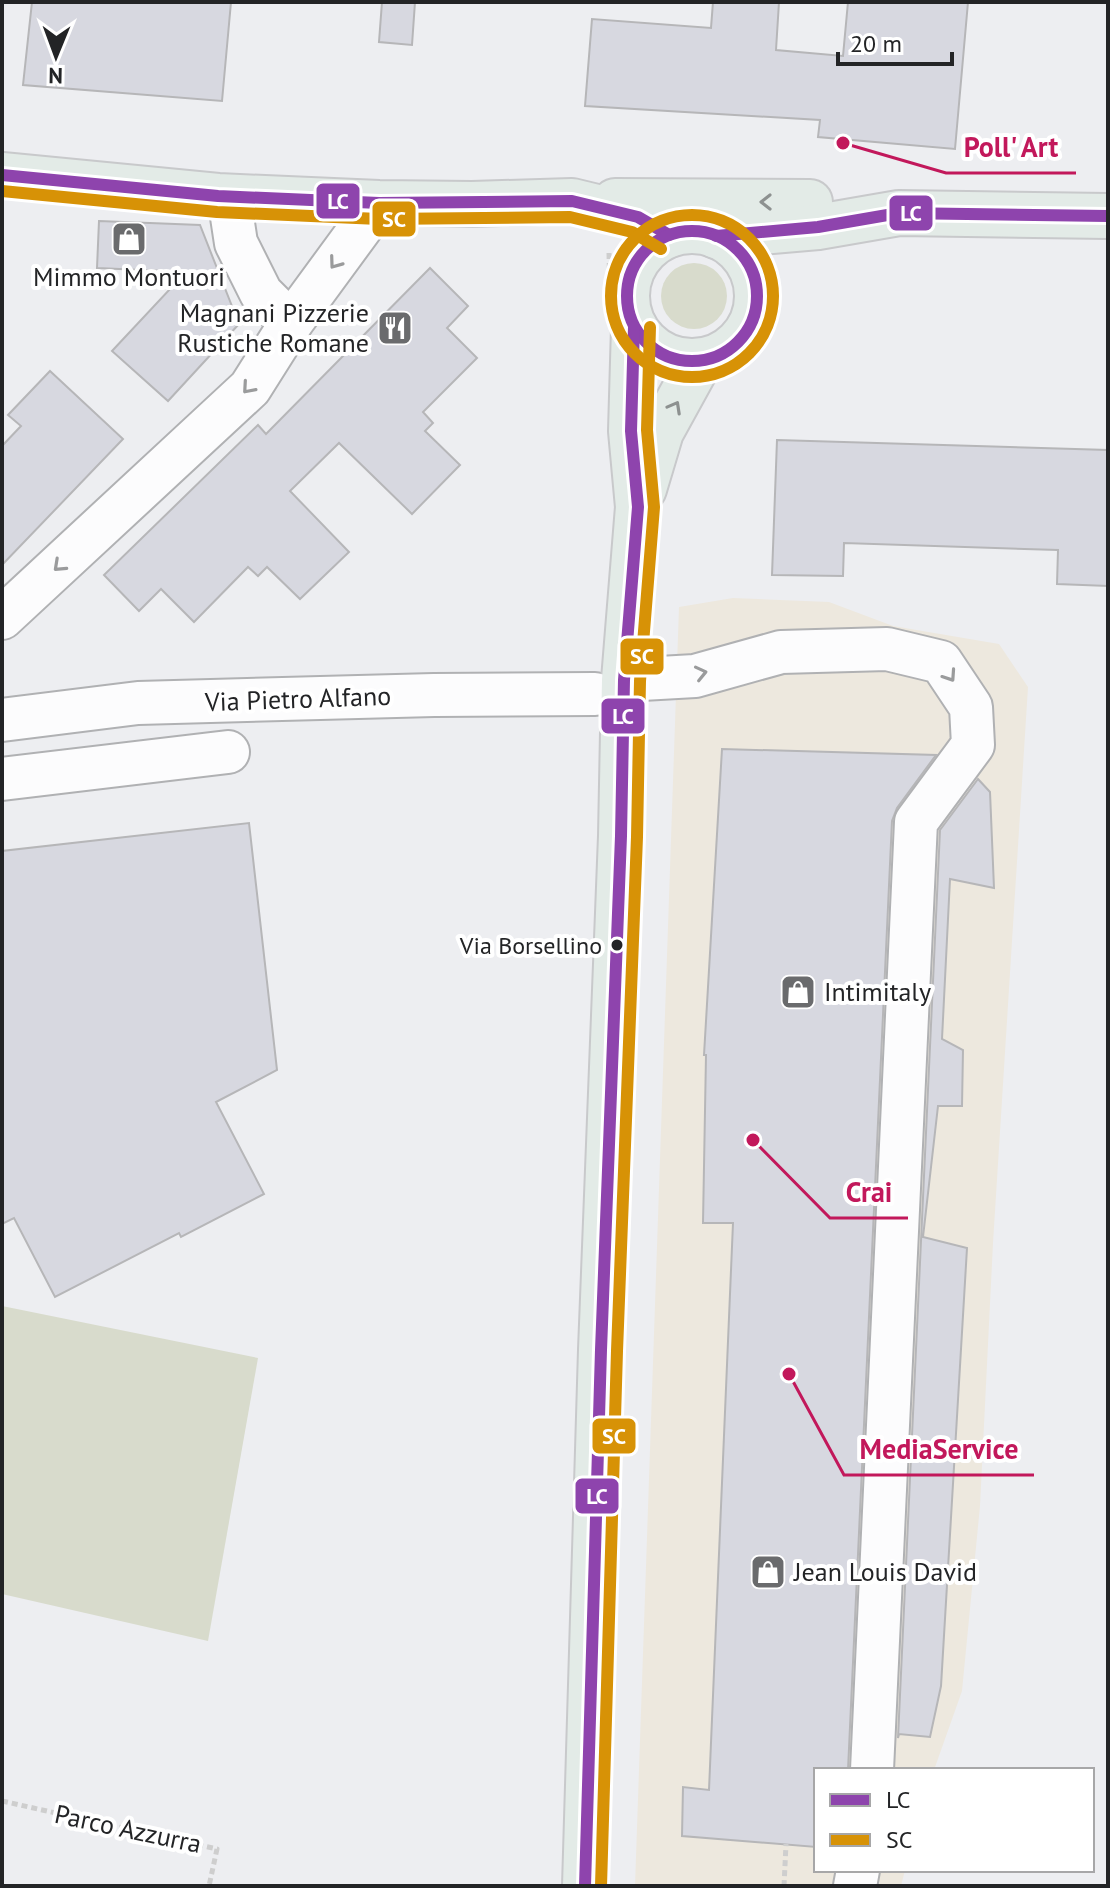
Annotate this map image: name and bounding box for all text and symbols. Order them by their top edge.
north arrow [16,16,96,96]
scale bar [838,16,952,66]
text: 20 m [850,28,902,59]
text: N [48,62,63,90]
callout: Poll' Art [946,121,1076,173]
text: Poll' Art [964,128,1058,165]
line badge: LC [315,182,361,220]
text: LC [327,187,349,215]
one-way arrow [759,193,772,211]
line badge: LC [888,194,934,232]
text: LC [900,199,922,227]
line badge: SC [371,200,417,238]
text: SC [382,205,406,233]
shop icon: Mimmo Montuori [110,220,148,258]
one-way arrow [331,255,345,269]
place label: Mimmo Montuori [33,260,225,293]
place label: Magnani Pizzerie Rustiche Romane [177,296,369,359]
restaurant icon: Magnani Pizzerie Rustiche Romane [376,309,414,347]
one-way arrow [243,378,258,393]
one-way arrow [665,401,680,416]
one-way arrow [53,556,68,570]
line badge: SC [619,637,665,676]
text: SC [630,642,654,670]
one-way arrow [694,665,708,682]
one-way arrow [940,667,955,681]
street label: Via Pietro Alfano [203,679,392,718]
line badge: LC [600,697,646,735]
text: LC [612,702,634,730]
place label: Via Borsellino [459,930,602,961]
marker: Via Borsellino [609,937,625,953]
shop icon: Intimitaly [779,973,817,1011]
place label: Intimitaly [824,975,931,1008]
callout: Crai [830,1166,908,1218]
text: Crai [846,1173,892,1210]
line badge: SC [591,1417,637,1455]
text: SC [602,1422,626,1450]
callout: MediaService [844,1423,1034,1475]
text: MediaService [860,1430,1018,1467]
line badge: LC [574,1477,620,1515]
text: LC [586,1482,608,1510]
shop icon: Jean Louis David [749,1553,787,1591]
place label: Jean Louis David [793,1555,977,1588]
legend [814,1768,1094,1872]
text: LC [886,1784,911,1815]
street label: Parco Azzurra [52,1797,204,1860]
text: SC [886,1824,912,1855]

